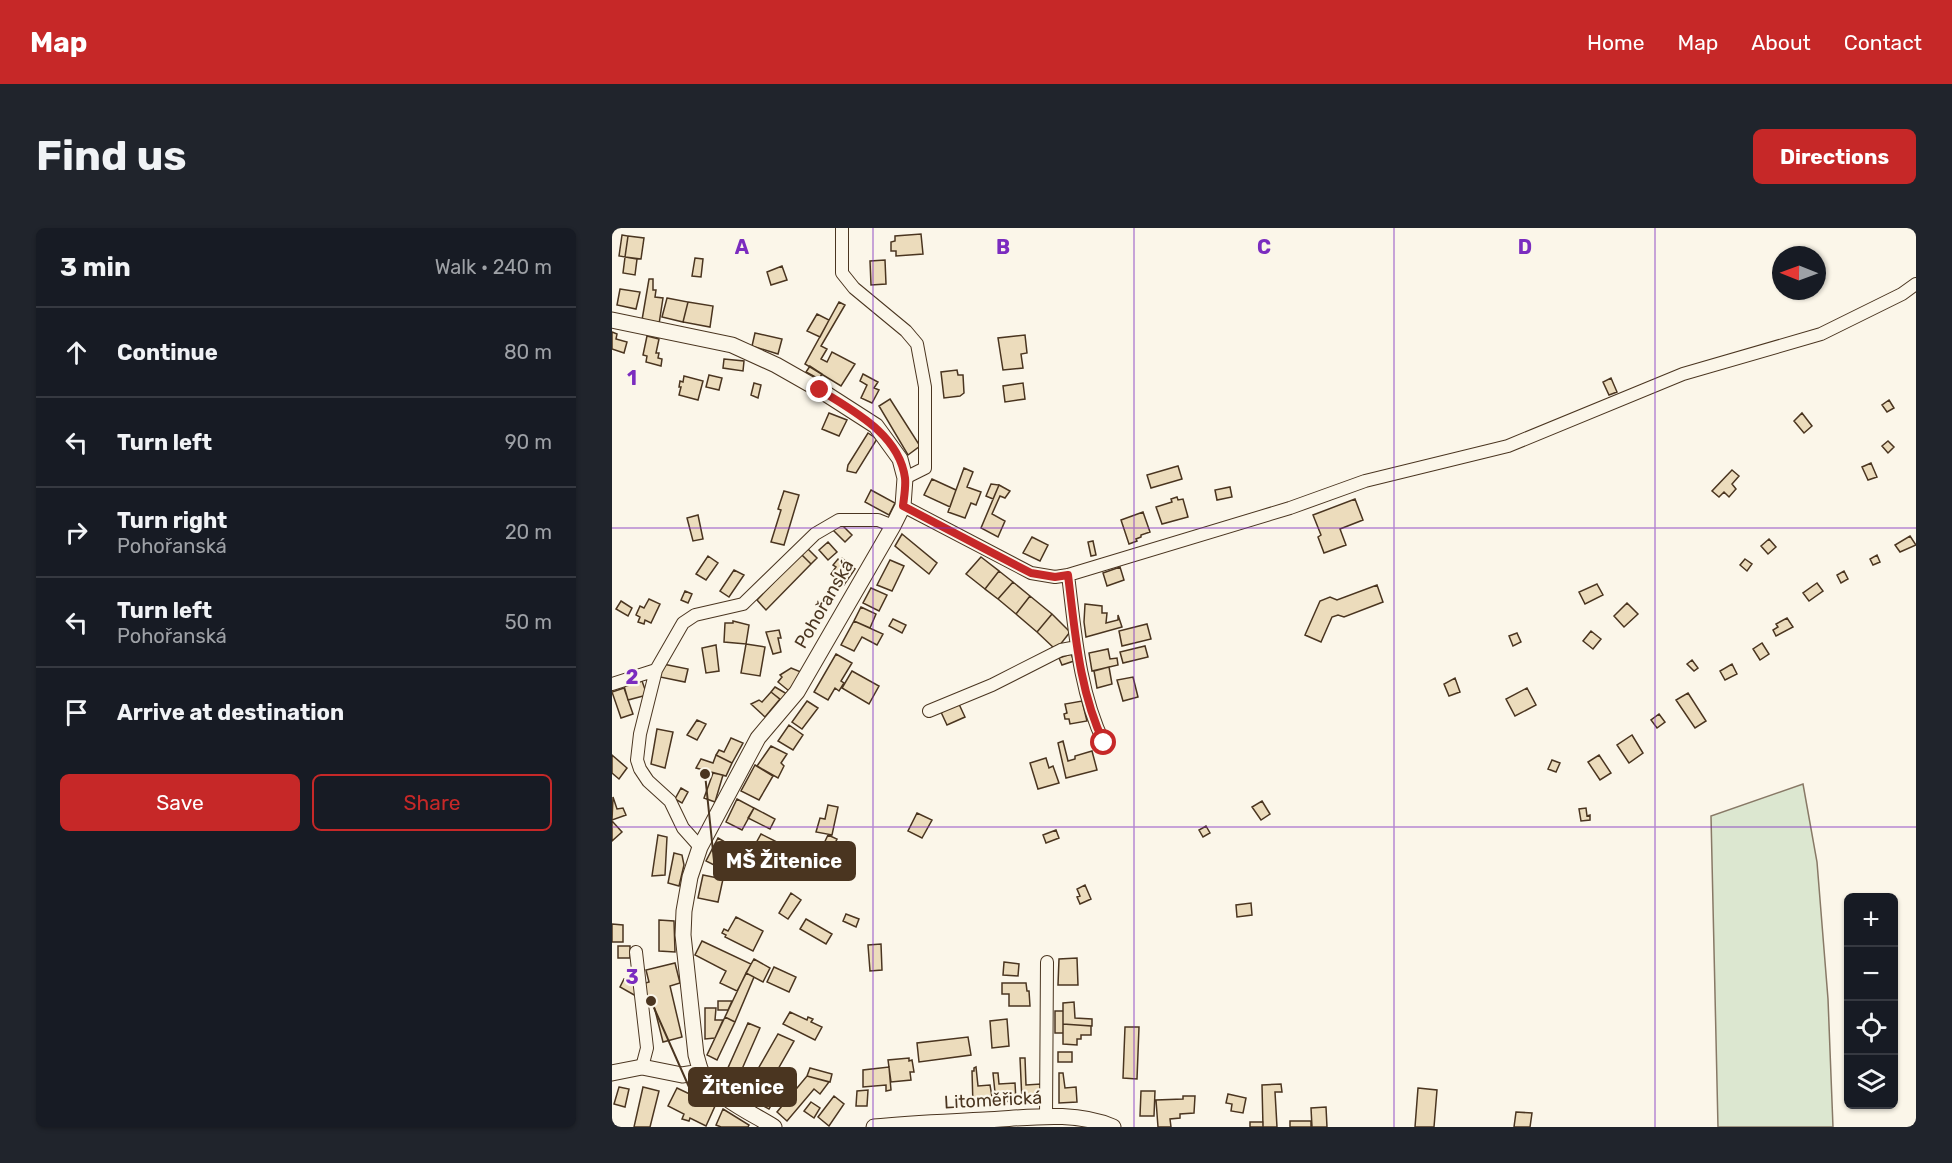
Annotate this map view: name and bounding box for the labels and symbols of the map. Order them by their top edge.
text: A [735,235,750,259]
text: B [996,235,1010,259]
text: C [1257,235,1271,259]
text: D [1518,235,1532,259]
north arrow [1772,246,1826,300]
text: 1 [627,366,637,390]
route end [806,376,832,402]
street label: Pohořanská [790,556,858,652]
text: 2 [626,665,639,689]
route start [1090,729,1116,755]
callout: MŠ Žitenice [714,842,855,880]
text: MŠ Žitenice [726,849,842,873]
text: 3 [625,965,639,989]
callout: Žitenice [689,1068,796,1106]
text: Žitenice [702,1075,784,1099]
street label: Litoměřická [943,1086,1043,1114]

